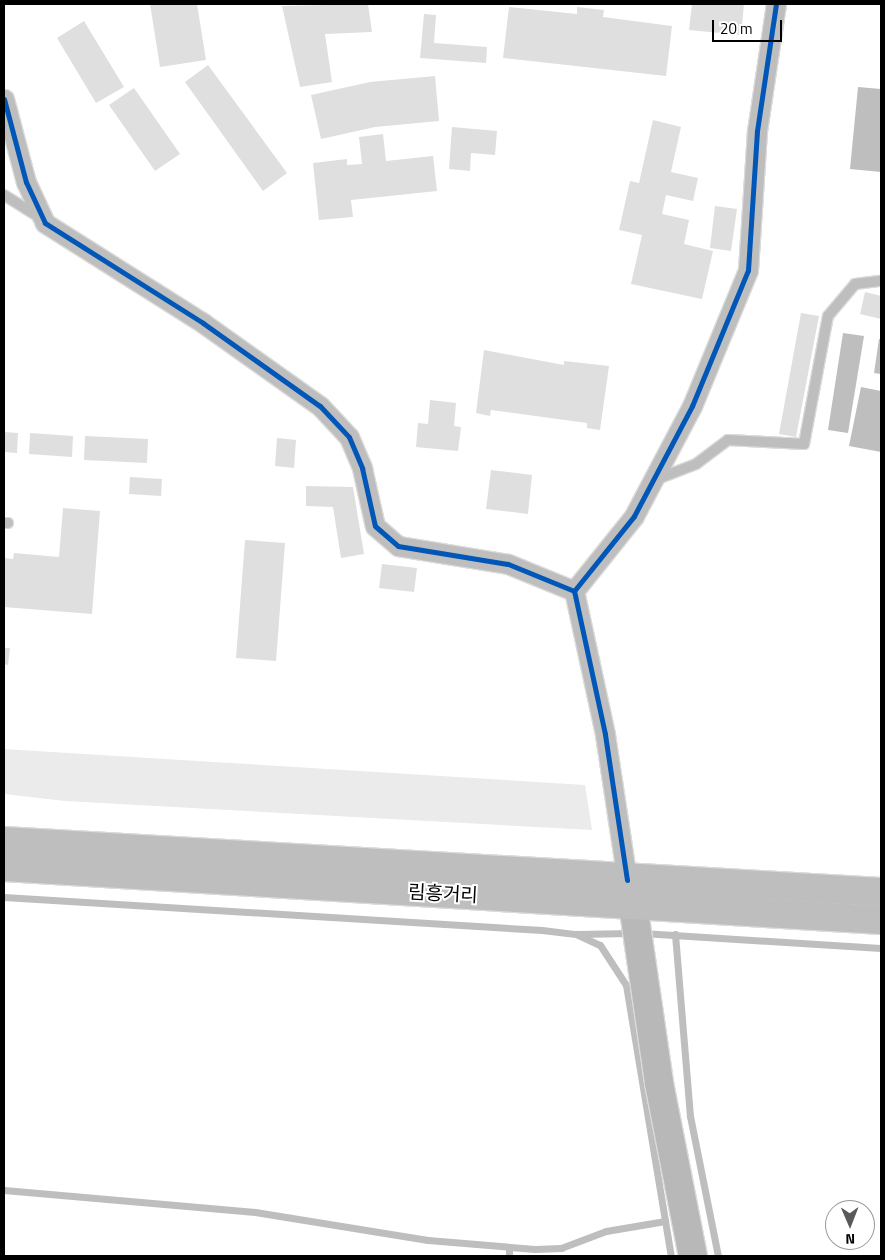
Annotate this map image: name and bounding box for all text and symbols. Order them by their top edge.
scale bar [715,10,785,42]
text: 20 m [720,17,753,40]
street label: 림흥거리 [407,880,479,906]
north arrow [825,1200,875,1250]
text: N [845,1229,855,1250]

